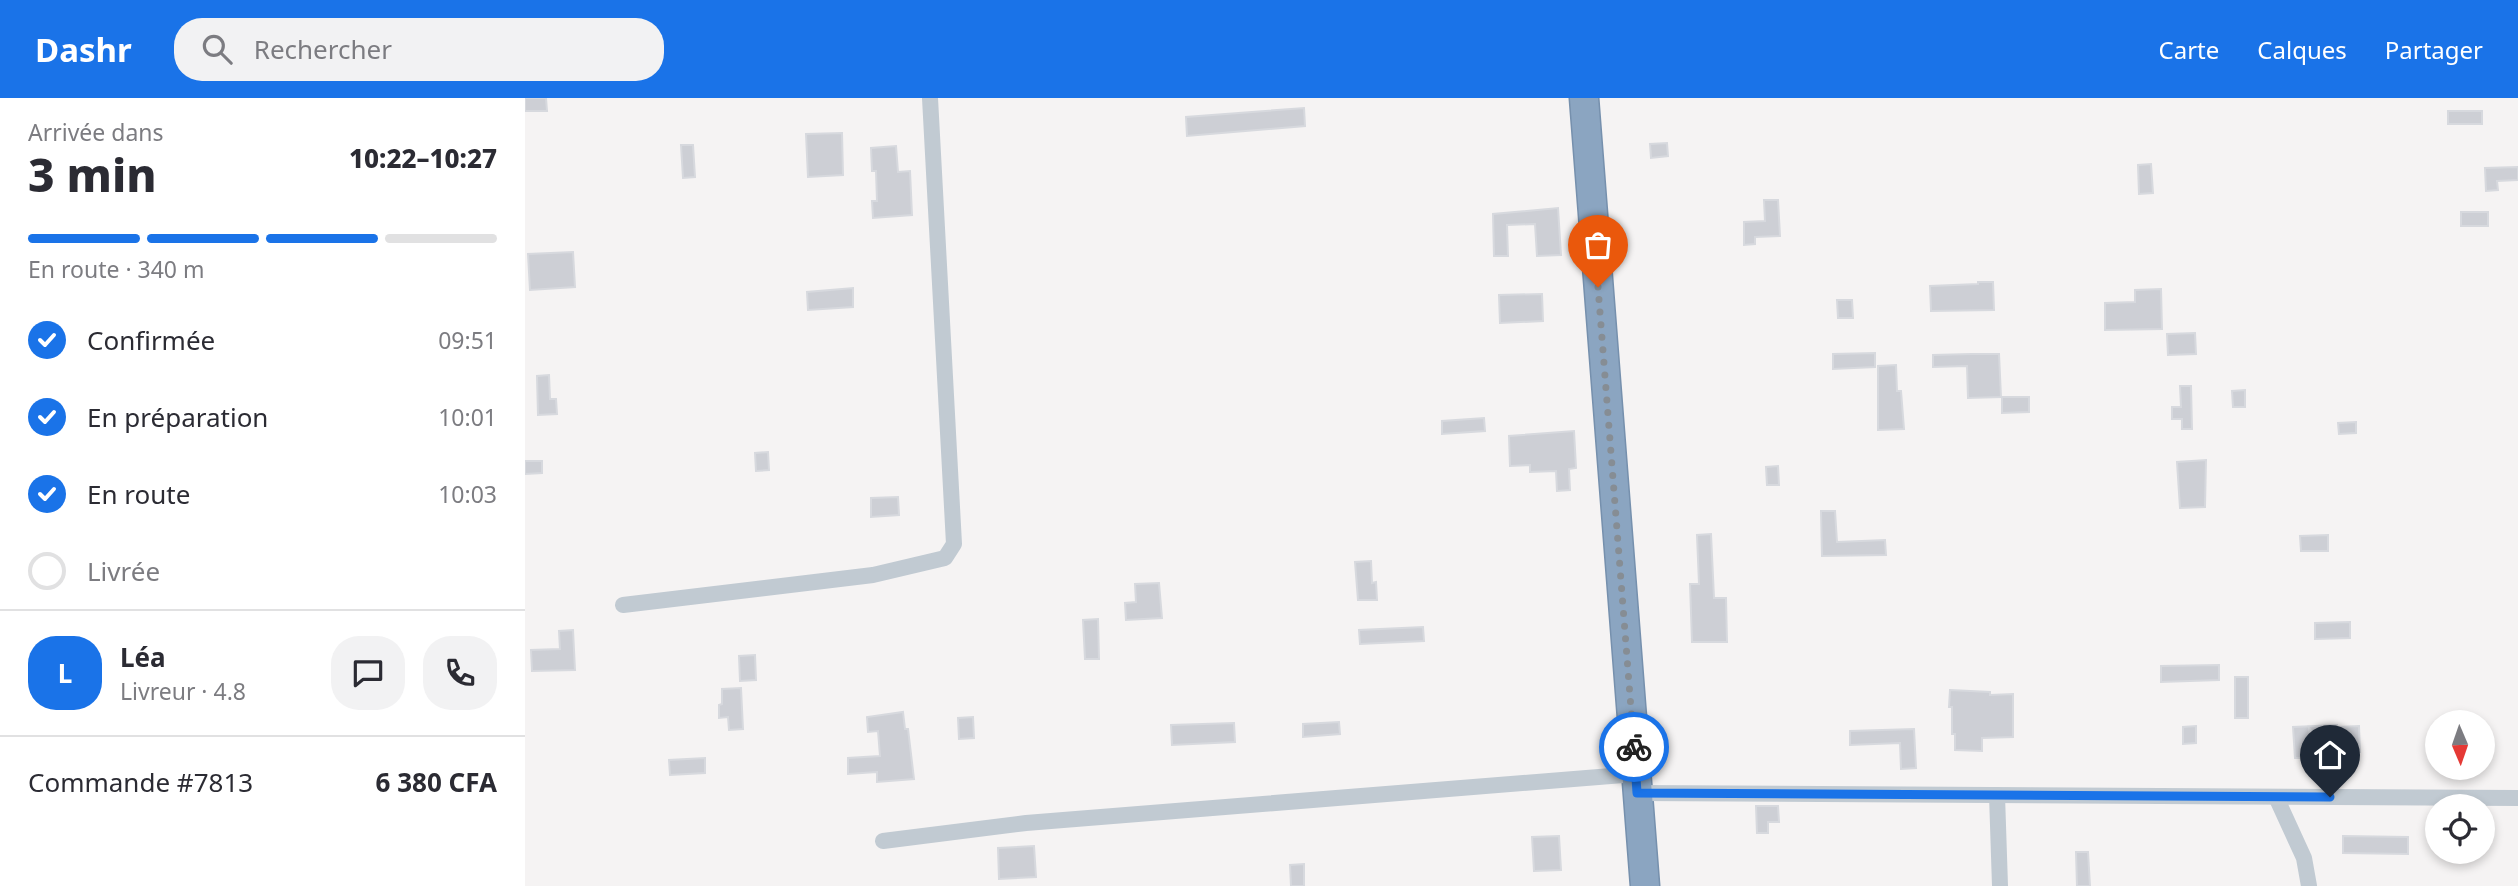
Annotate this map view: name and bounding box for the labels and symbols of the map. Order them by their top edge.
pin [1568,215,1628,287]
north arrow [2425,710,2495,780]
courier [1599,712,1669,782]
pin [2300,725,2360,797]

